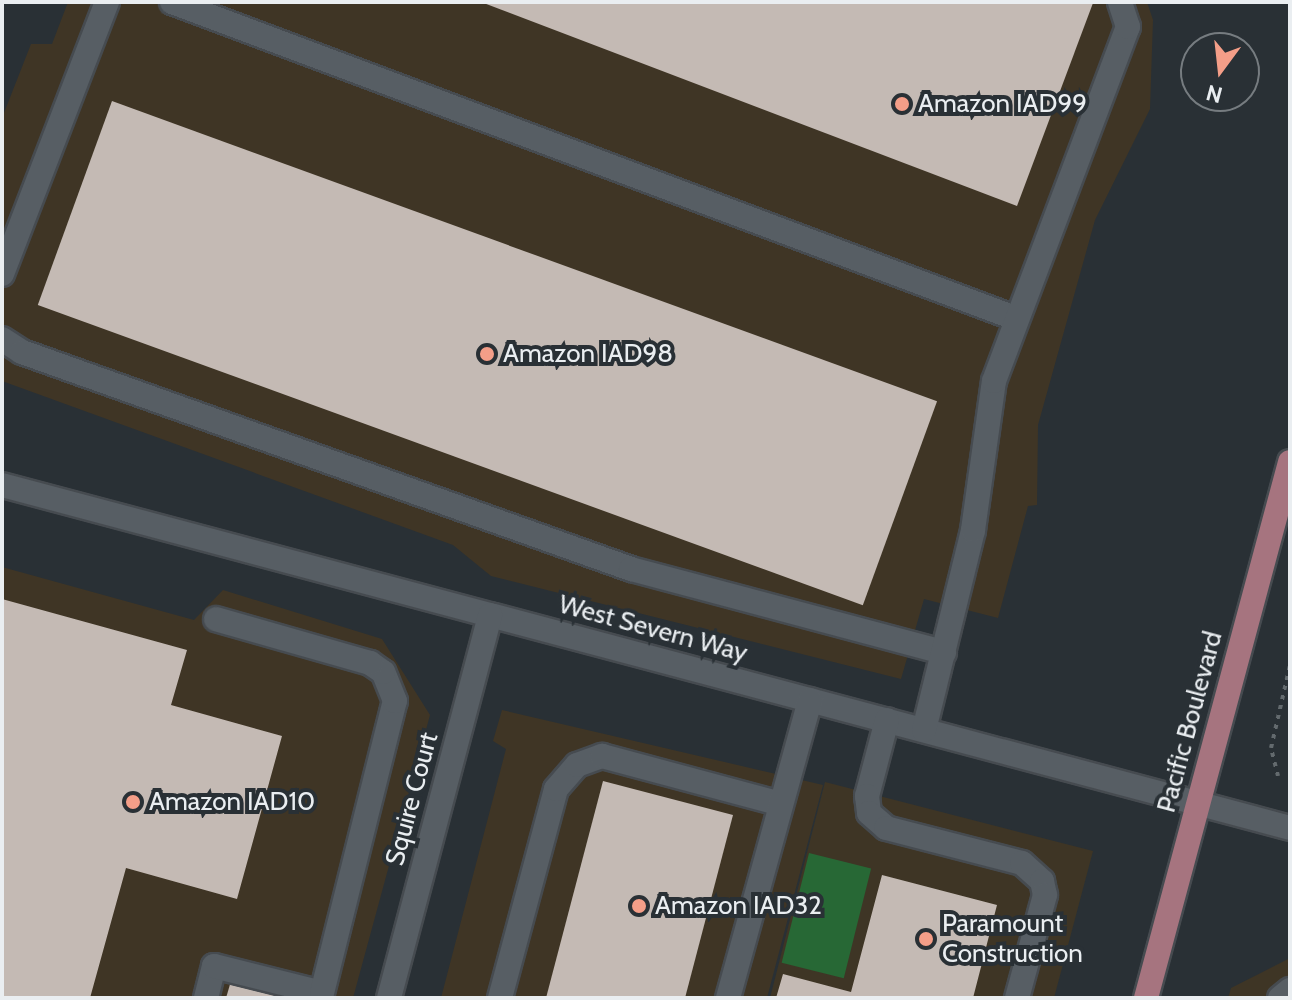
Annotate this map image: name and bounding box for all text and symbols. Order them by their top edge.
north arrow [1180,32,1260,112]
text: N [1203,79,1225,109]
place label: Amazon IAD99 [918,88,1087,120]
marker: Amazon IAD99 [893,95,911,113]
place label: Amazon IAD98 [503,338,673,370]
marker: Amazon IAD98 [478,345,496,363]
street label: West Severn Way [555,589,751,669]
street label: Pacific Boulevard [1151,628,1229,816]
street label: Squire Court [379,729,445,869]
place label: Amazon IAD10 [149,786,315,818]
marker: Amazon IAD10 [124,793,142,811]
place label: Amazon IAD32 [655,890,822,922]
marker: Amazon IAD32 [630,897,648,915]
place label: Paramount Construction [942,908,1083,970]
marker: Paramount Construction [917,930,935,948]

